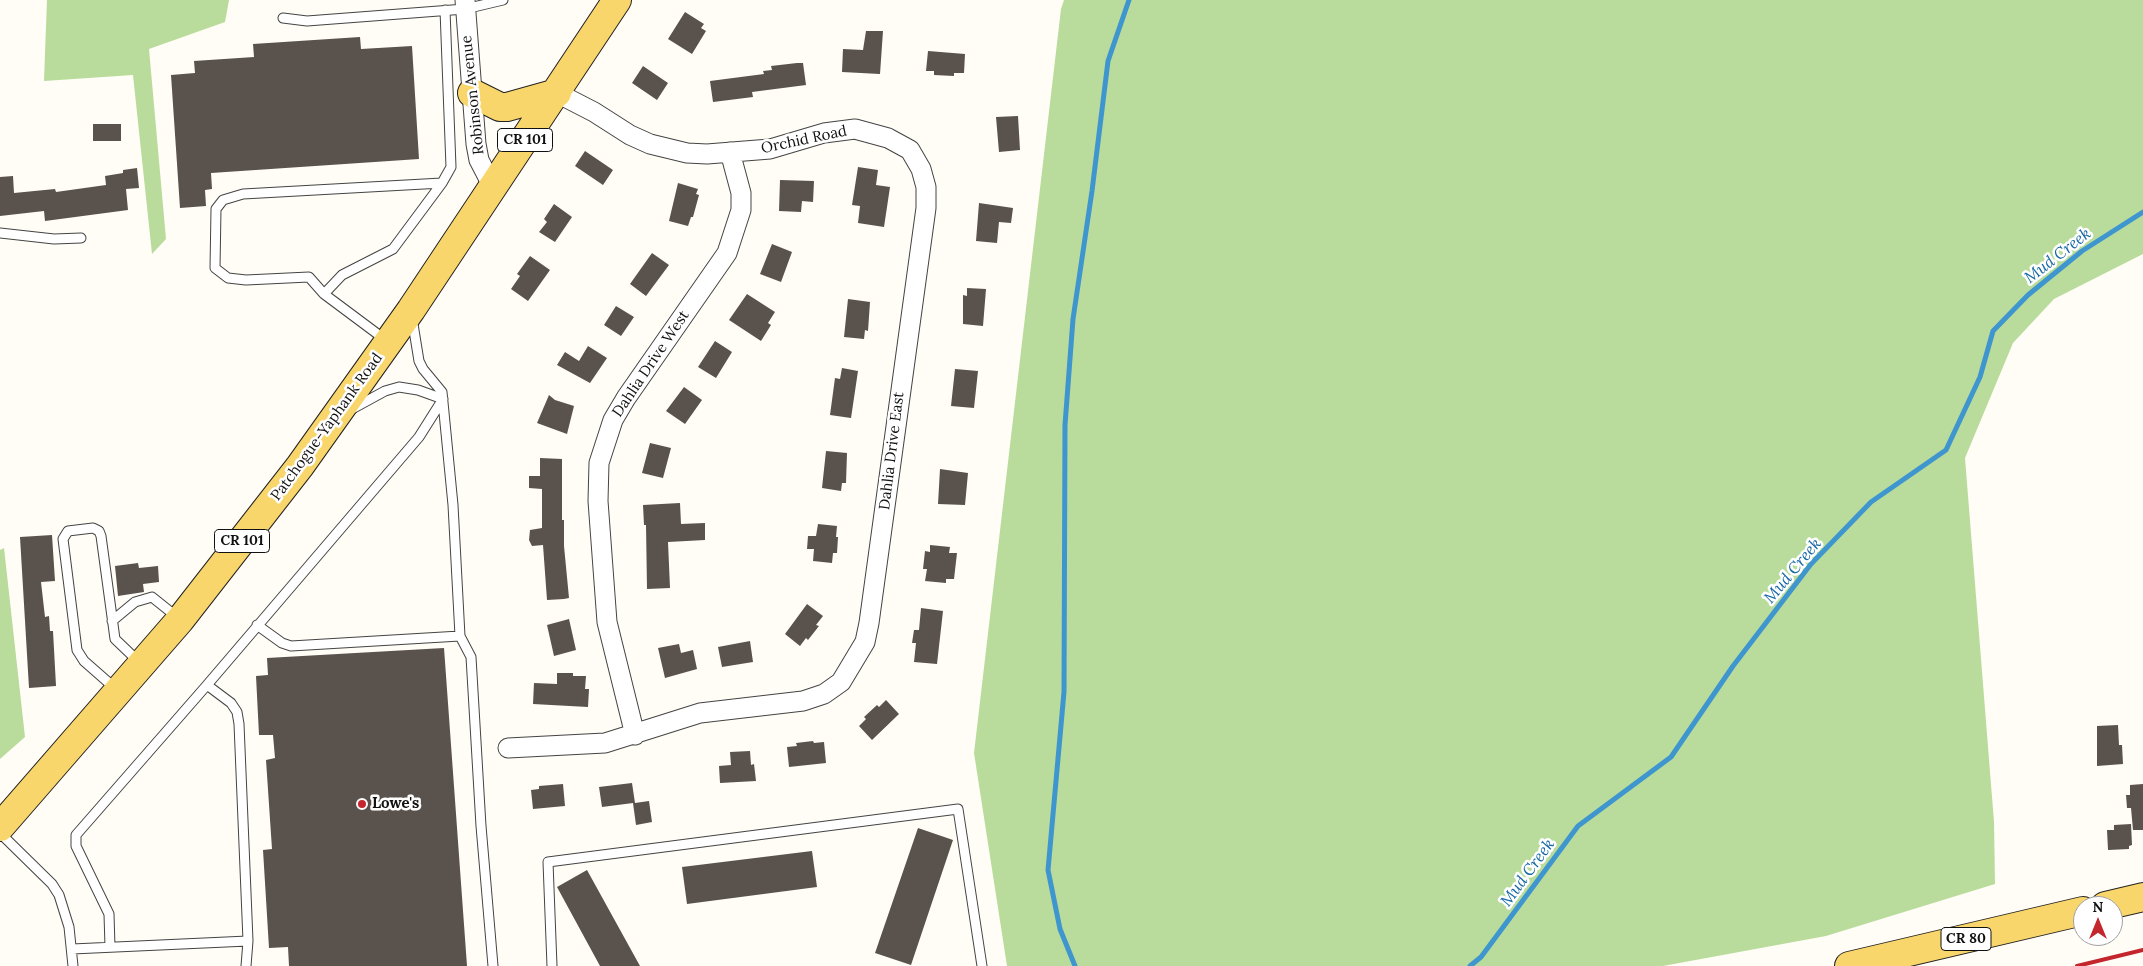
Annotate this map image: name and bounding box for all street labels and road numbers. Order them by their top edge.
street label: Robinson Avenue [458,34,488,156]
street label: Orchid Road [759,122,849,158]
road number: CR 101 [498,128,552,152]
street label: Dahlia Drive West [609,307,693,421]
street label: Patchogue-Yaphank Road [267,350,387,504]
street label: Dahlia Drive East [876,391,908,511]
road number: CR 101 [214,530,270,552]
road number: CR 80 [1941,928,1991,951]

